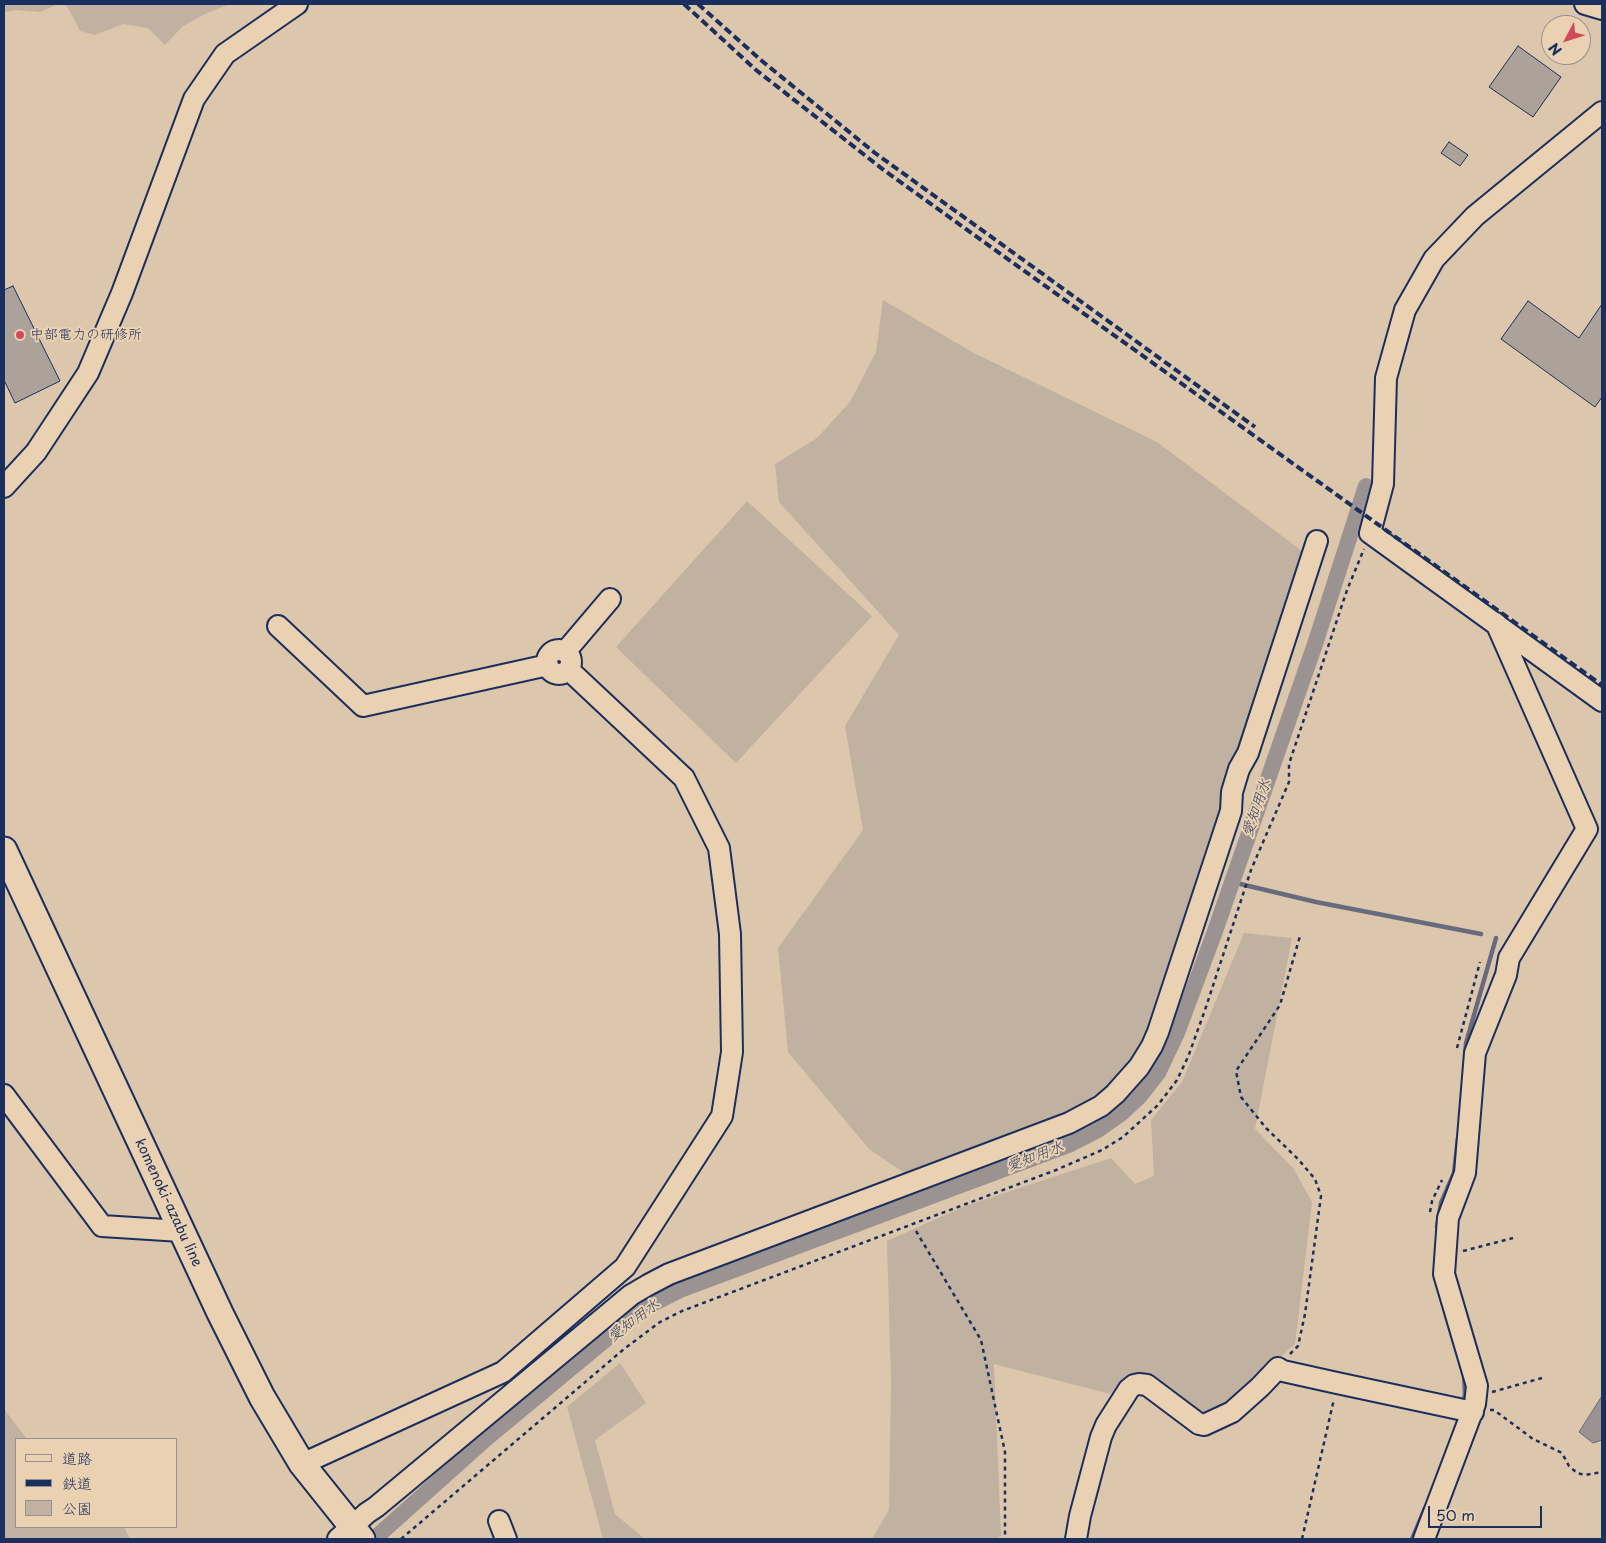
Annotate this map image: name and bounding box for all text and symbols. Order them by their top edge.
north arrow [1541,15,1591,65]
text: N [1543,38,1567,60]
place label: 中部電力の研修所 [30,327,142,343]
marker: 中部電力の研修所 [14,329,26,341]
water label: 愛知用水 [1239,777,1275,839]
street label: komenoki-azabu line [131,1136,205,1270]
water label: 愛知用水 [1004,1138,1066,1176]
water label: 愛知用水 [605,1296,663,1346]
legend [15,1438,178,1528]
text: 道路 [62,1446,92,1469]
text: 鉄道 [62,1471,92,1494]
text: 公園 [62,1496,92,1519]
scale bar [1431,1496,1545,1528]
text: 50 m [1436,1503,1475,1526]

